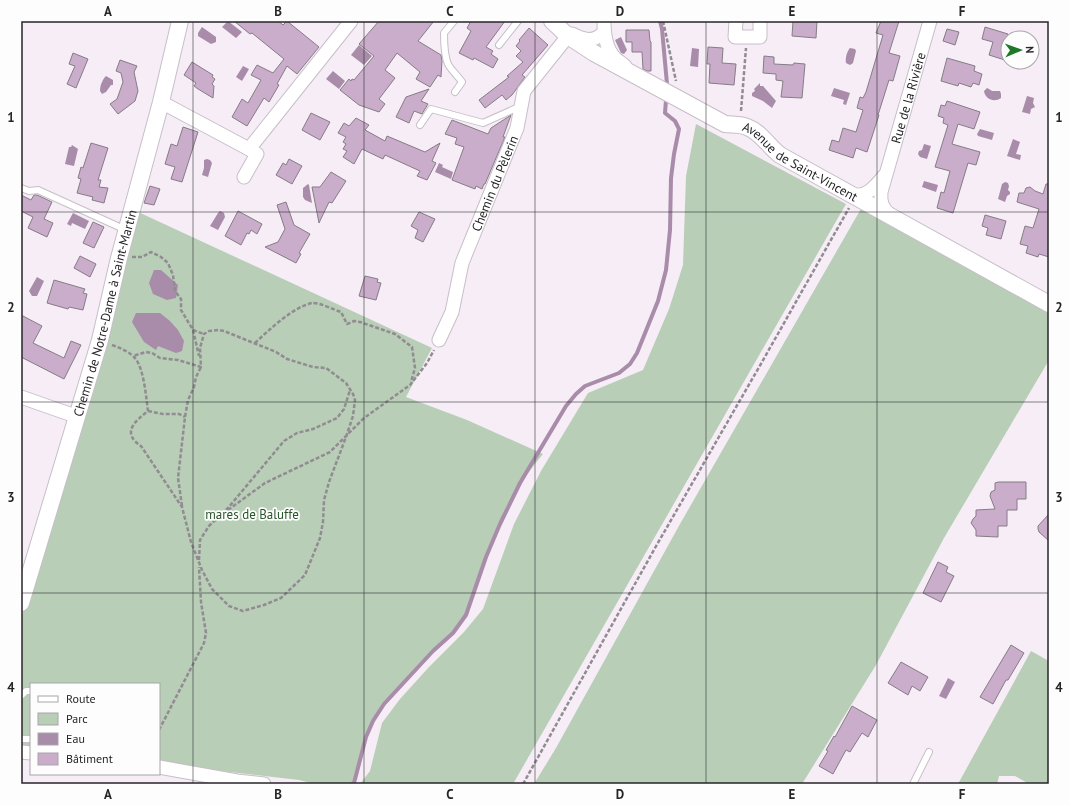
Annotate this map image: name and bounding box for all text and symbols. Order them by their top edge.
text: A [104,3,112,20]
text: B [274,3,282,20]
text: C [446,3,454,20]
text: D [616,3,624,20]
text: E [789,3,796,20]
text: F [959,3,966,20]
north arrow [1000,30,1040,70]
text: N [1023,46,1037,54]
street label: Rue de la Rivière [887,50,929,145]
text: 1 [7,109,15,126]
text: 1 [1055,109,1063,126]
street label: Avenue de Saint-Vincent [740,118,861,205]
street label: Chemin du Pèlerin [467,133,522,234]
street label: Chemin de Notre-Dame à Saint-Martin [69,207,140,418]
text: 2 [7,299,15,316]
text: 2 [1055,299,1063,316]
text: 3 [7,489,15,506]
text: 3 [1055,489,1063,506]
park label: mares de Baluffe [205,506,299,523]
text: 4 [7,679,15,696]
text: 4 [1055,679,1063,696]
legend [30,683,160,775]
text: Route [66,691,96,706]
text: Parc [66,711,88,726]
text: Eau [66,731,85,746]
text: Bâtiment [66,751,113,766]
text: A [104,786,112,803]
text: B [274,786,282,803]
text: C [446,786,454,803]
text: D [616,786,624,803]
text: E [789,786,796,803]
text: F [959,786,966,803]

